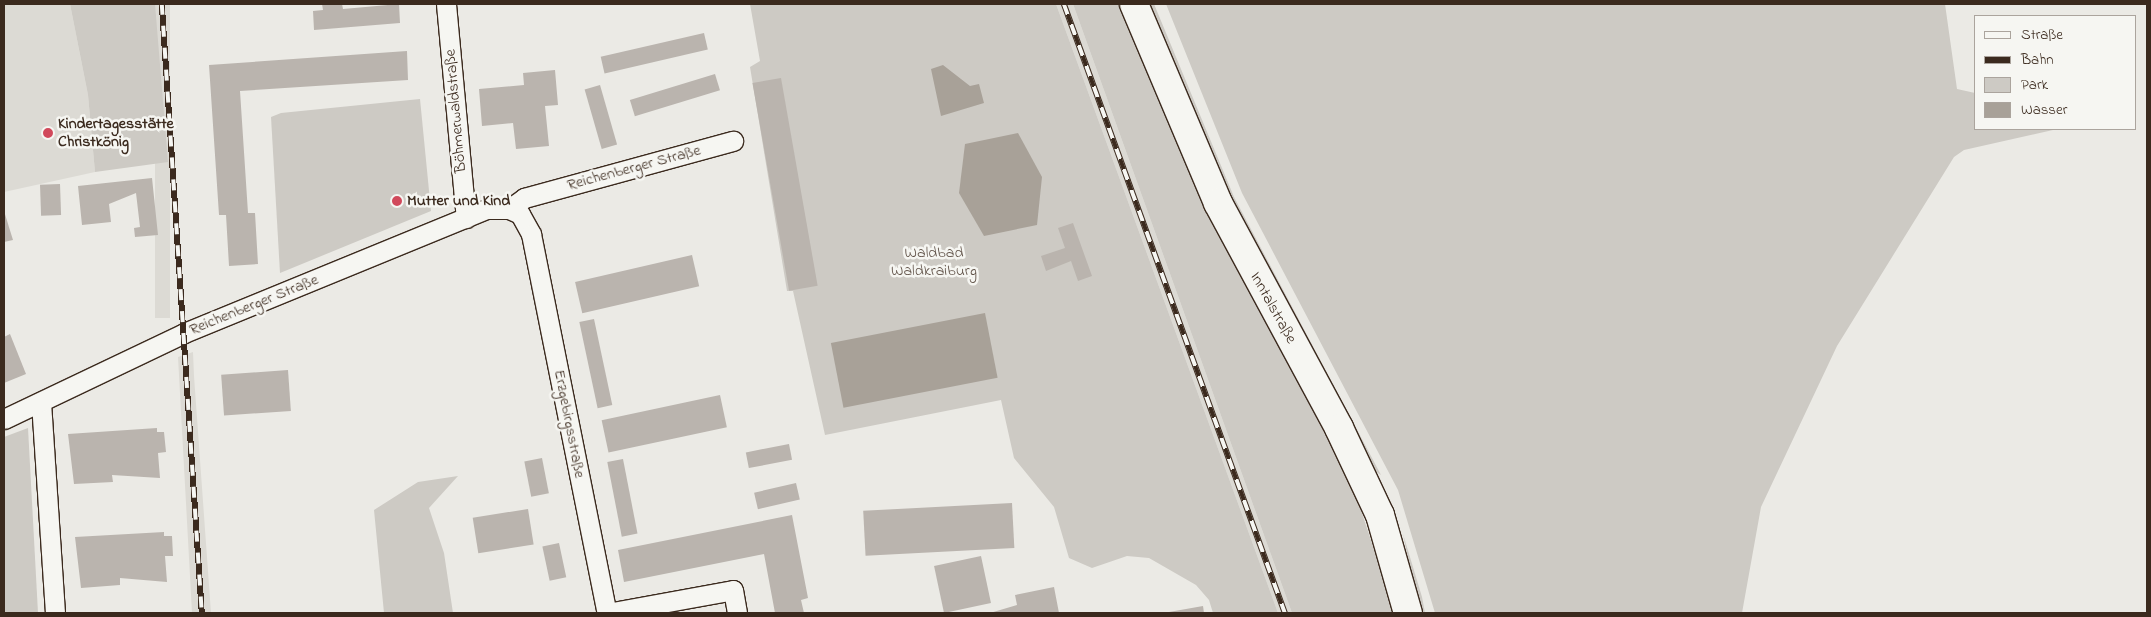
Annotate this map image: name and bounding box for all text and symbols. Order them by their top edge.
legend [1974,15,2136,130]
text: Straße [2021,24,2063,46]
street label: Böhmerwaldstraße [441,48,471,174]
text: Bahn [2021,49,2054,71]
text: Park [2021,74,2048,96]
text: Wasser [2021,99,2067,121]
place label: Kindertagesstätte Christkönig [58,114,174,152]
marker: Kindertagesstätte Christkönig [42,127,54,139]
street label: Reichenberger Straße [565,141,703,195]
place label: Mutter und Kind [407,191,510,211]
marker: Mutter und Kind [391,195,403,207]
park label: Waldbad Waldkraiburg [891,243,977,281]
street label: Inntalstraße [1245,269,1301,347]
street label: Reichenberger Straße [187,270,321,340]
street label: Erzgebirgsstraße [549,368,589,480]

